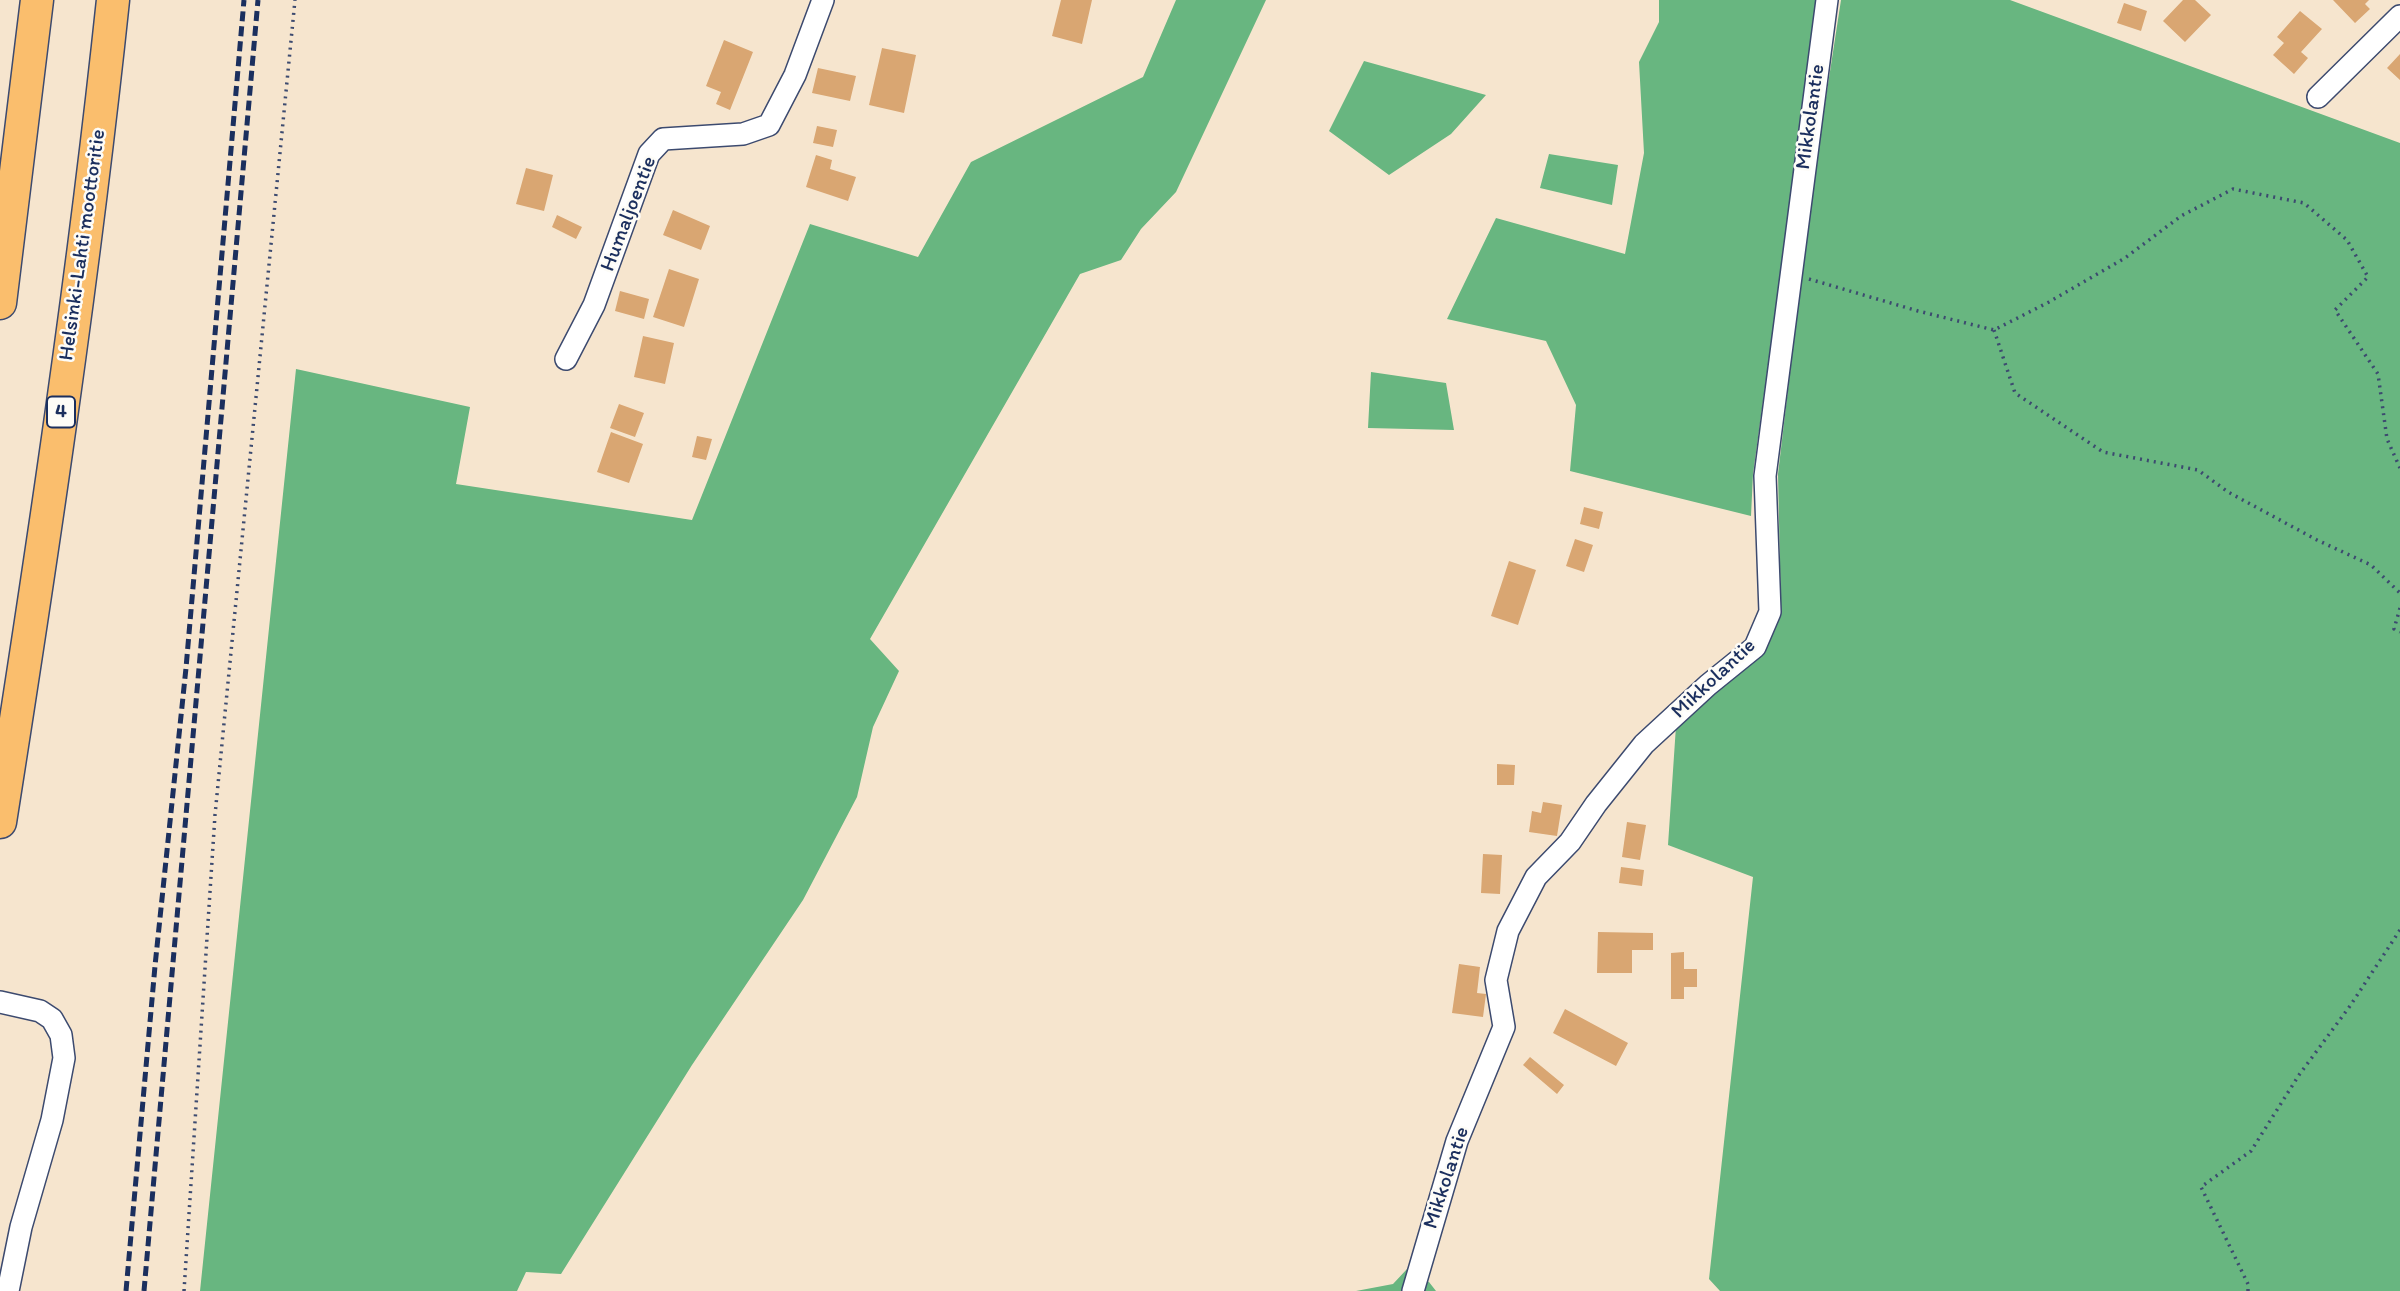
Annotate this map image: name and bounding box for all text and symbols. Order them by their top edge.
street label: Mikkolantie [1791,63,1831,171]
street label: Helsinki-Lahti moottoritie [54,128,112,362]
street label: Humaljoentie [596,153,662,275]
road number: 4 [47,396,75,428]
street label: Mikkolantie [1667,634,1761,724]
street label: Mikkolantie [1419,1124,1475,1232]

